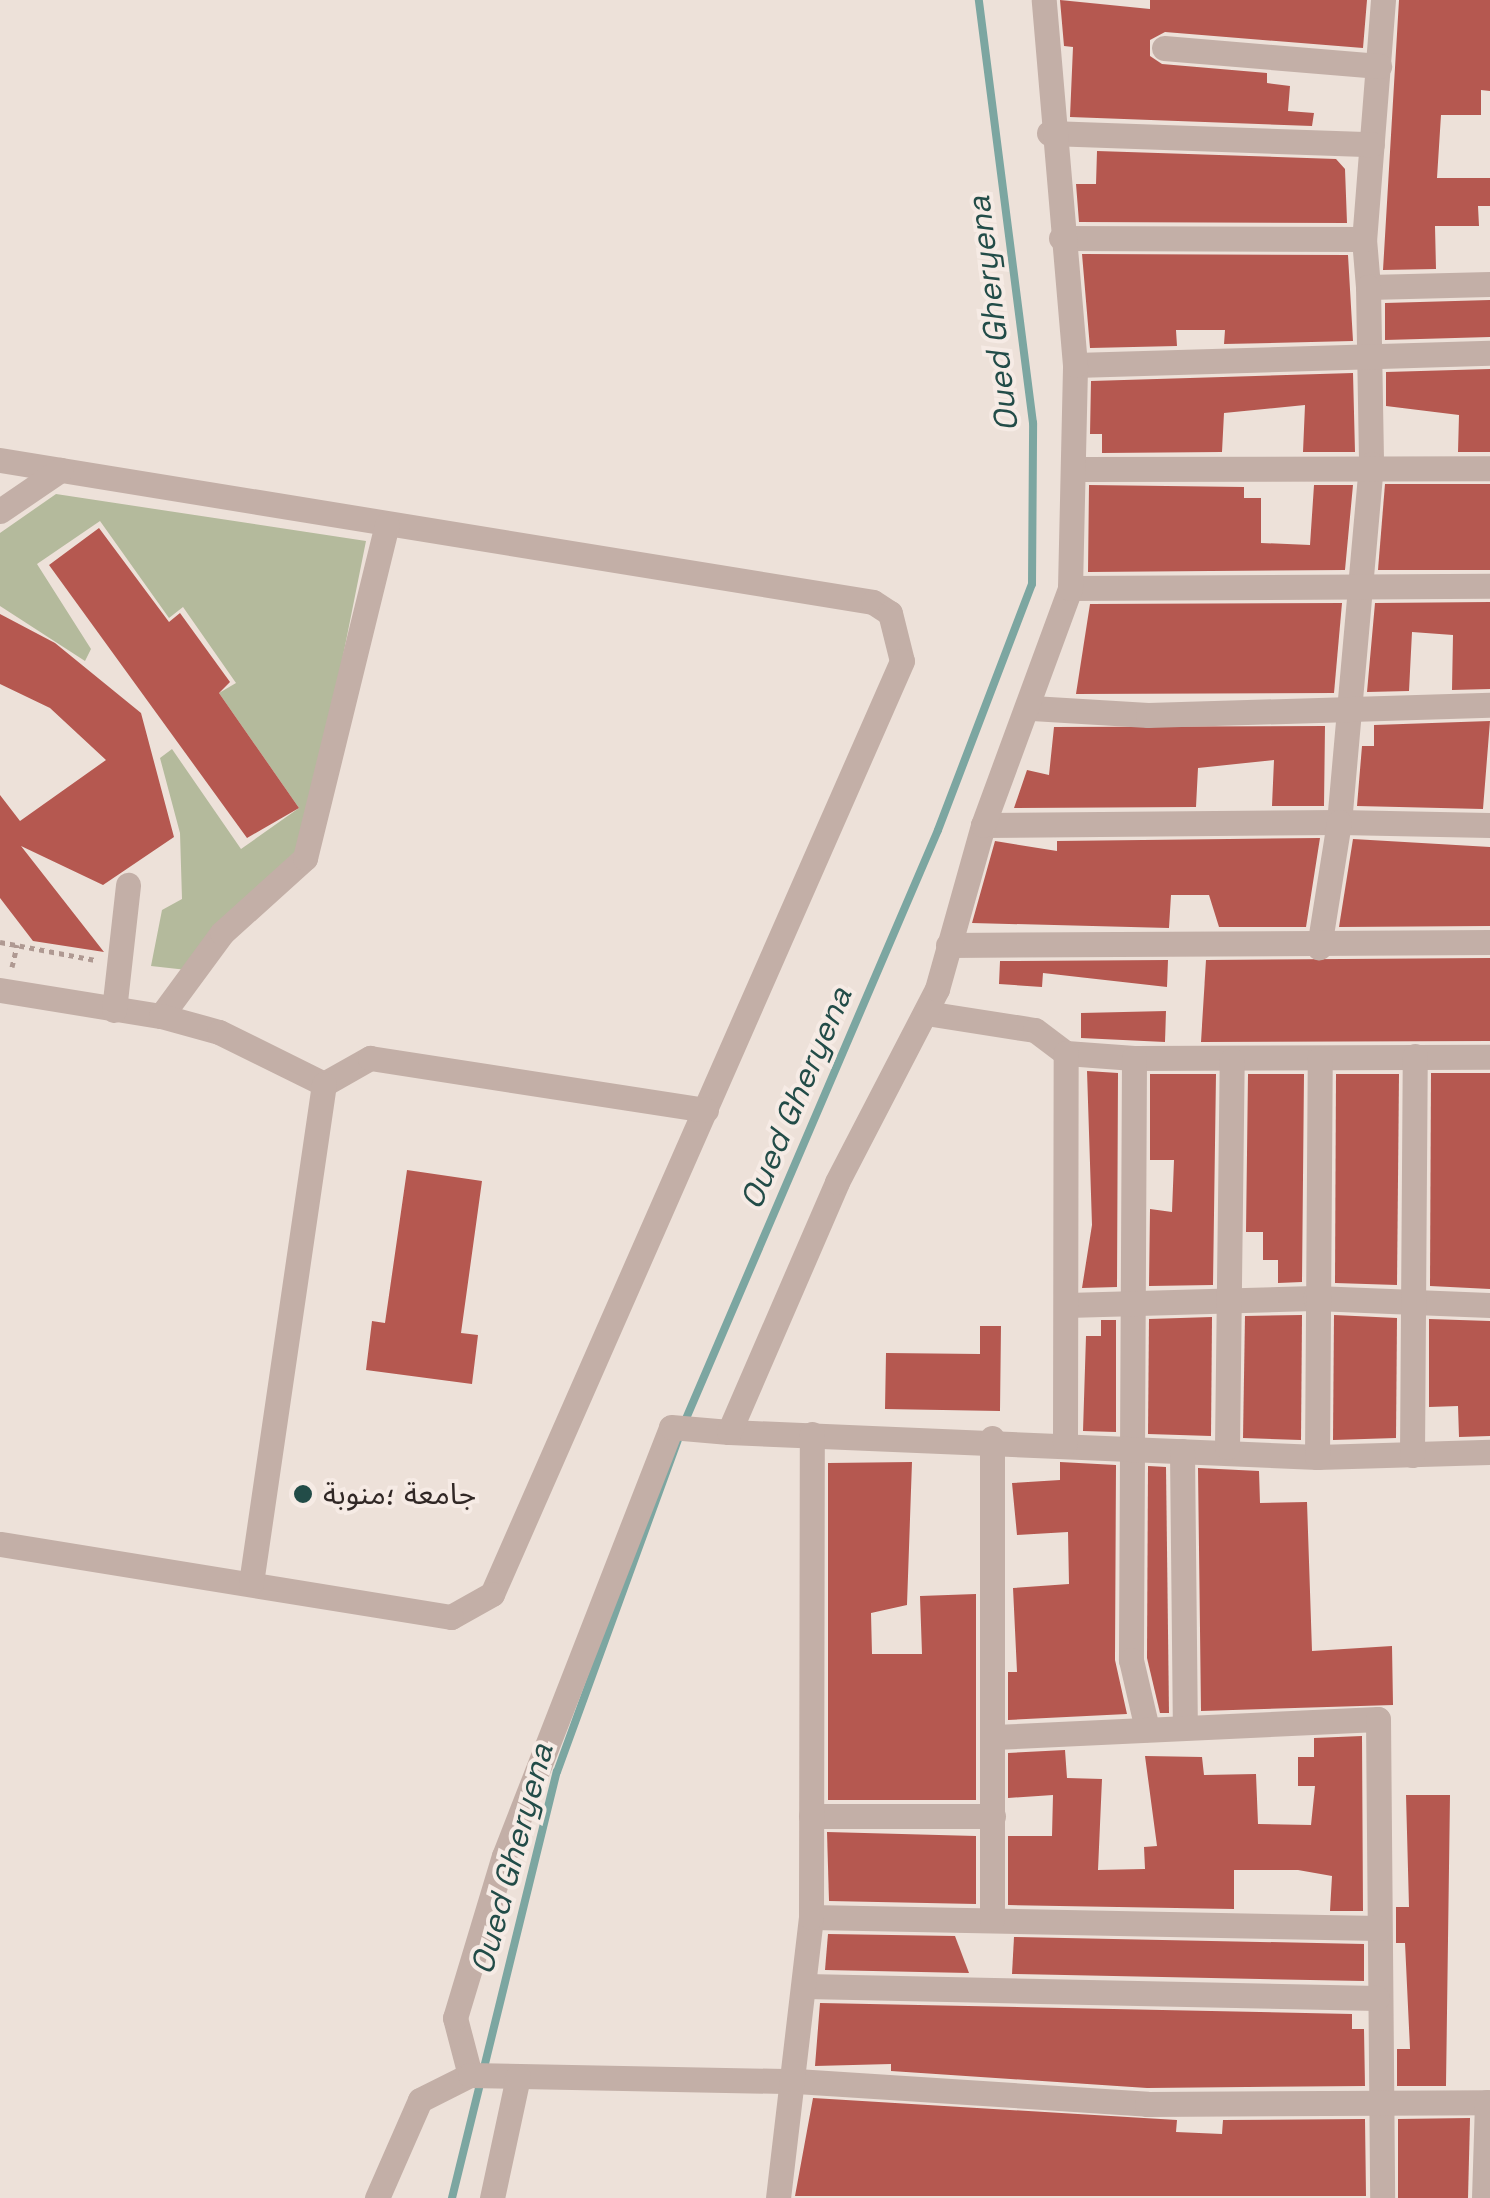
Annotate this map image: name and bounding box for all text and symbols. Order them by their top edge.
water label: Oued Gheryena [959,194,1027,434]
water label: Oued Gheryena [732,981,860,1215]
place label: جامعة ؛منوبة [323,1476,476,1512]
marker: جامعة ؛منوبة [292,1483,314,1505]
water label: Oued Gheryena [463,1740,561,1978]

